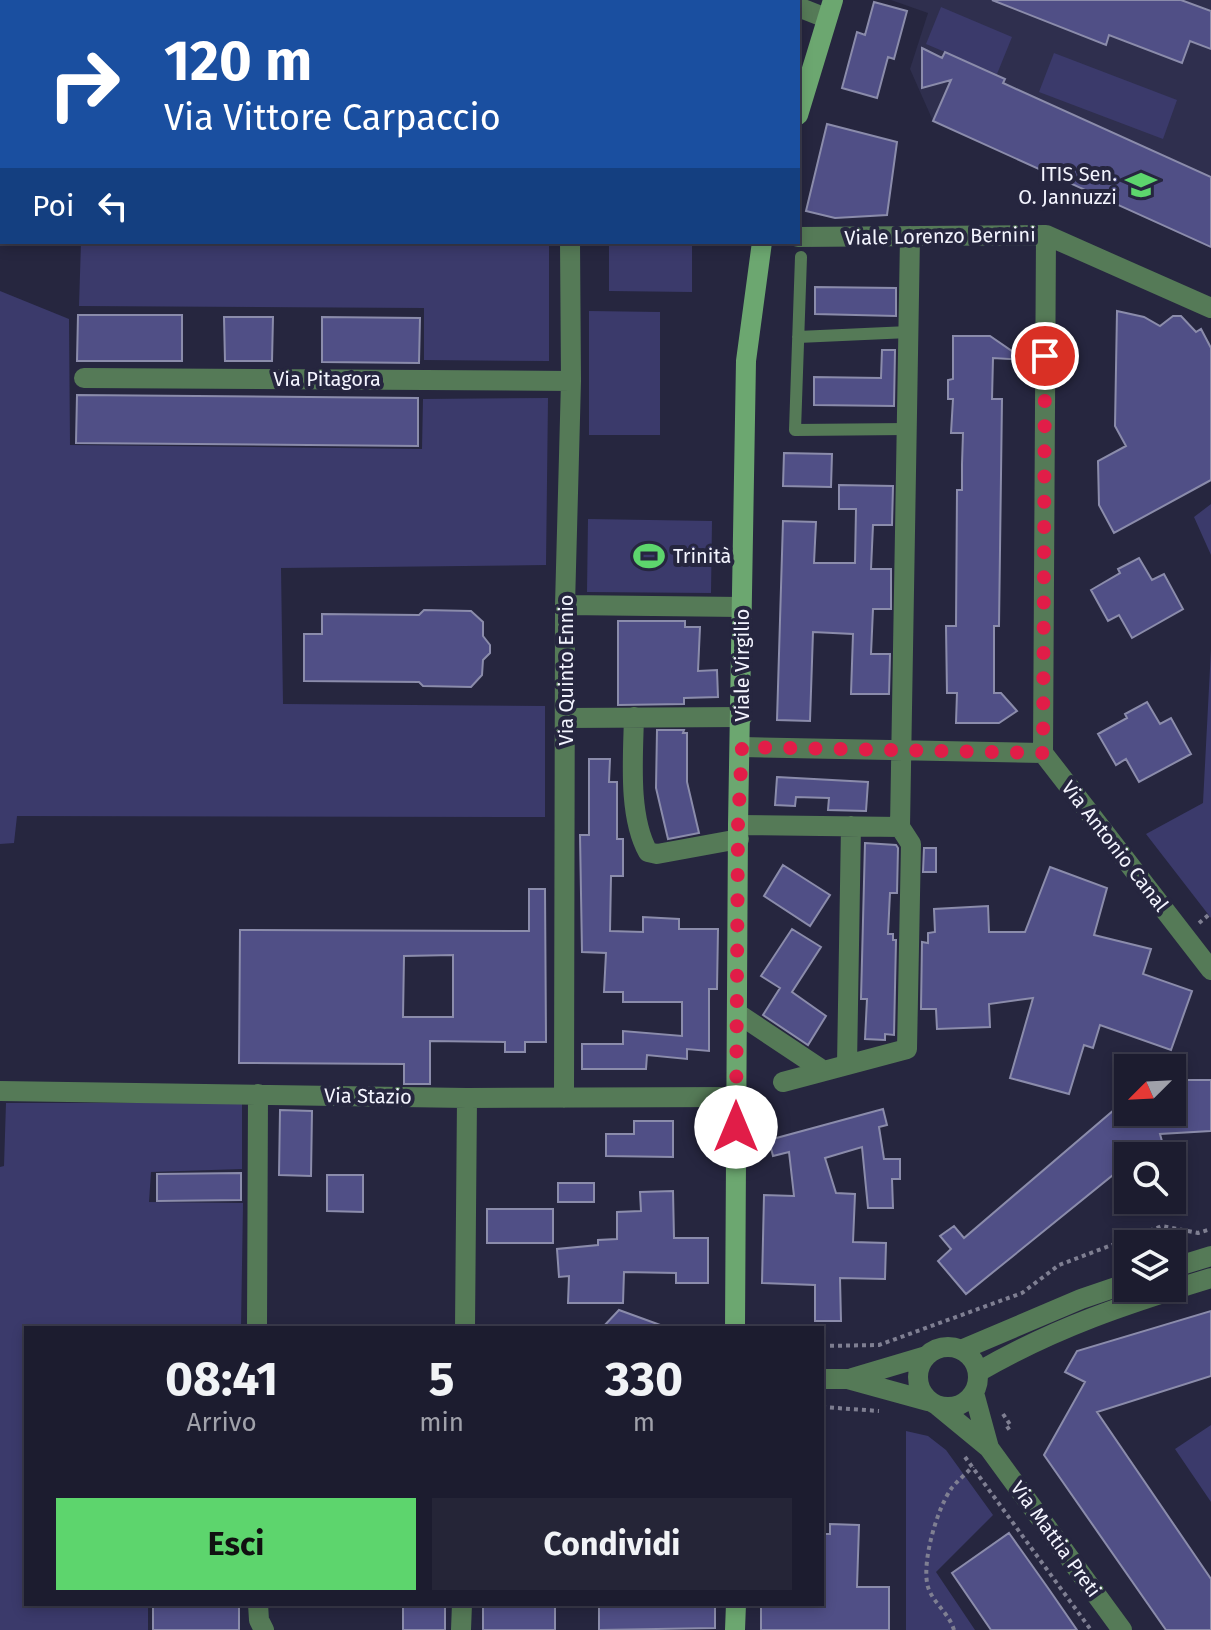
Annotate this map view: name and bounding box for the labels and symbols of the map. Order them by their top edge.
place label: ITIS Sen. O. Jannuzzi [1018,162,1117,209]
school or university icon: ITIS Sen. O. Jannuzzi [1124,168,1158,202]
street label: Viale Lorenzo Bernini [844,222,1036,250]
pin [1011,322,1079,390]
street label: Via Pitagora [273,367,381,391]
sports icon: Trinità [632,539,666,573]
place label: Trinità [673,544,731,568]
street label: Via Quinto Ennio [554,595,578,745]
street label: Viale Virgilio [730,609,754,721]
street label: Via Antonio Canal [1057,776,1174,916]
north arrow [1114,1054,1186,1126]
street label: Via Stazio [324,1083,412,1109]
position arrow [694,1085,778,1169]
street label: Via Mattia Preti [1006,1476,1106,1602]

